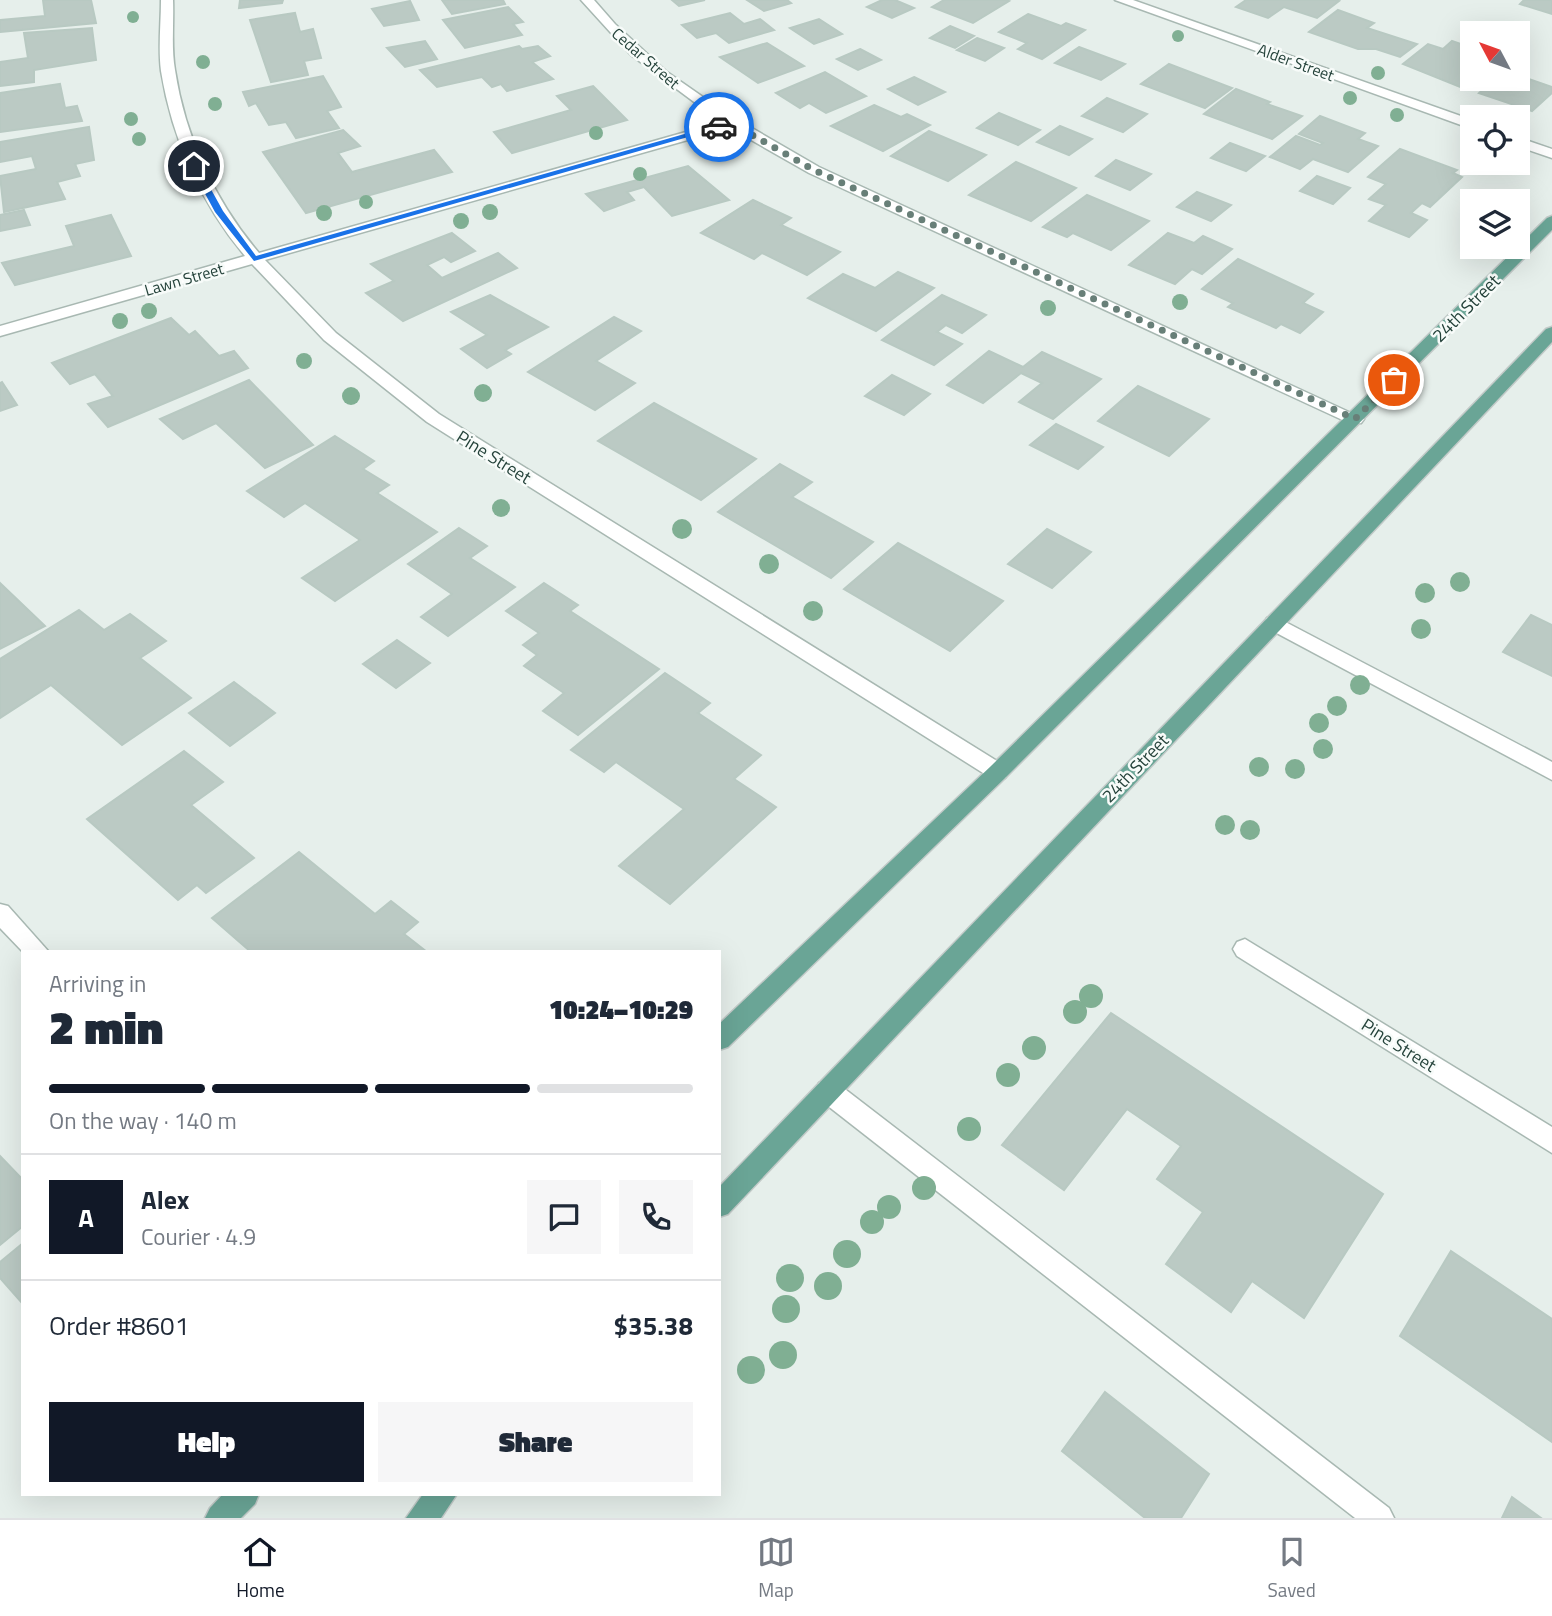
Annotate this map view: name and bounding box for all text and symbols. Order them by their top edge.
north arrow [1460,21,1530,91]
map controls [1460,21,1530,259]
street label: Cedar Street [607,22,686,95]
street label: Alder Street [1254,37,1338,87]
courier [684,92,754,162]
button: locate [1460,105,1530,175]
icon: car [700,108,738,146]
pin [164,136,224,196]
icon: home [175,147,213,185]
button: layers [1460,189,1530,259]
street label: Lawn Street [142,256,227,302]
street label: 24th Street [1426,267,1507,348]
pin [1364,350,1424,410]
icon: bag [1375,361,1413,399]
street label: Pine Street [451,423,537,491]
street label: 24th Street [1095,727,1175,808]
text: Arriving in [49,966,146,1001]
text: 10:24–10:29 [549,990,693,1029]
text: 2 min [49,992,163,1062]
street label: Pine Street [1356,1011,1442,1079]
text: On the way · 140 m [49,1103,237,1138]
text: Alex [141,1180,189,1219]
button: chat [527,1180,601,1254]
button: phone [619,1180,693,1254]
text: A [78,1198,94,1237]
text: Courier · 4.9 [141,1219,256,1254]
text: Order #8601 [49,1306,189,1345]
text: $35.38 [614,1306,693,1345]
button: Help [49,1402,364,1482]
button: Share [378,1402,693,1482]
tab: Home [236,1533,284,1604]
tab: Map [757,1533,795,1604]
tab: Saved [1267,1533,1316,1604]

